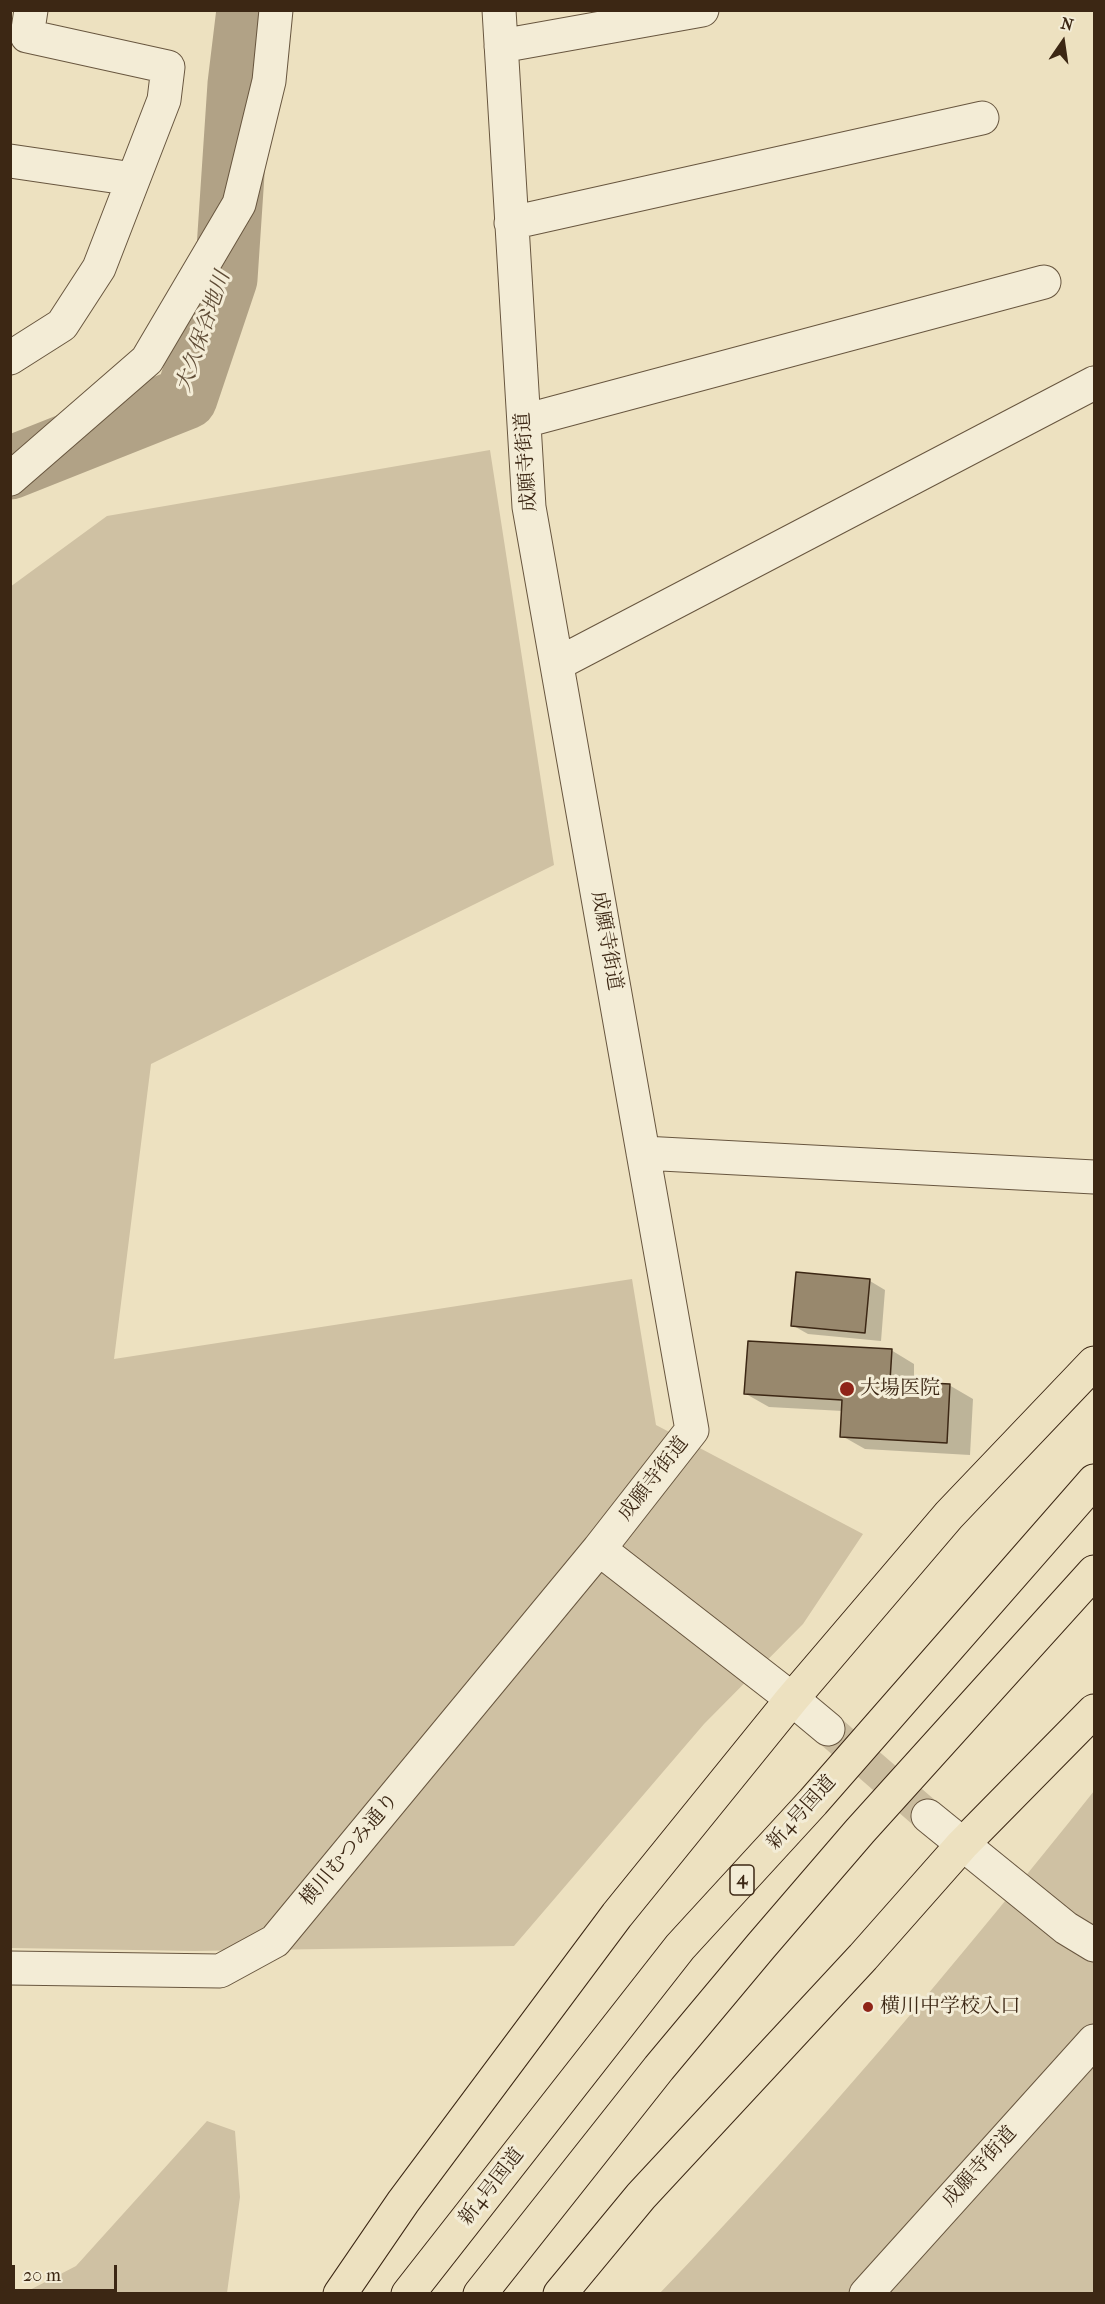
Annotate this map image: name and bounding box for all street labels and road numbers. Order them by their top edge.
street label: 成願寺街道 [512,411,542,513]
street label: 成願寺街道 [585,890,627,992]
street label: 成願寺街道 [614,1432,694,1526]
street label: 新4号国道 [762,1771,842,1855]
street label: 横川むつみ通り [296,1789,404,1911]
road number: 4 [730,1865,754,1895]
street label: 成願寺街道 [938,2122,1022,2212]
street label: 新4号国道 [454,2143,530,2231]

